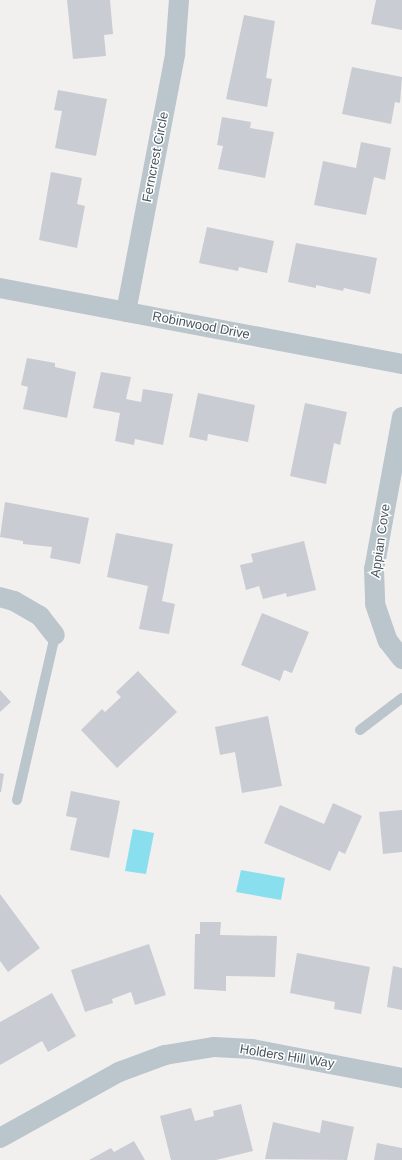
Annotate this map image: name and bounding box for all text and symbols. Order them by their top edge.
street label: Ferncrest Circle [140,110,172,204]
street label: Robinwood Drive [151,309,251,343]
street label: Appian Cove [368,503,394,579]
street label: Holders Hill Way [239,1042,335,1072]

